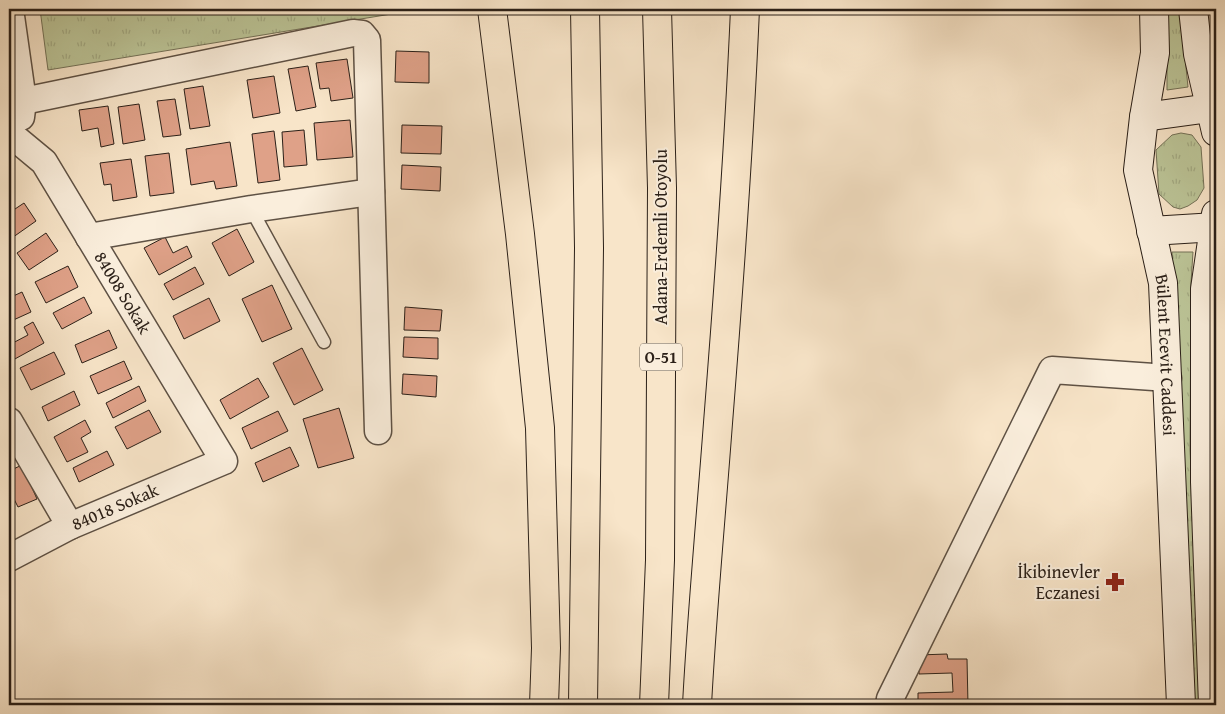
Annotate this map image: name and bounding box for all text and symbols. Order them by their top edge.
street label: Adana-Erdemli Otoyolu [647,149,674,325]
street label: 84008 Sokak [88,246,159,340]
street label: Bülent Ecevit Caddesi [1148,271,1184,436]
road number: O-51 [640,344,682,371]
street label: 84018 Sokak [67,476,163,537]
place label: İkibinevler Eczanesi [1017,558,1101,606]
pharmacy icon: İkibinevler Eczanesi [1104,571,1126,593]

